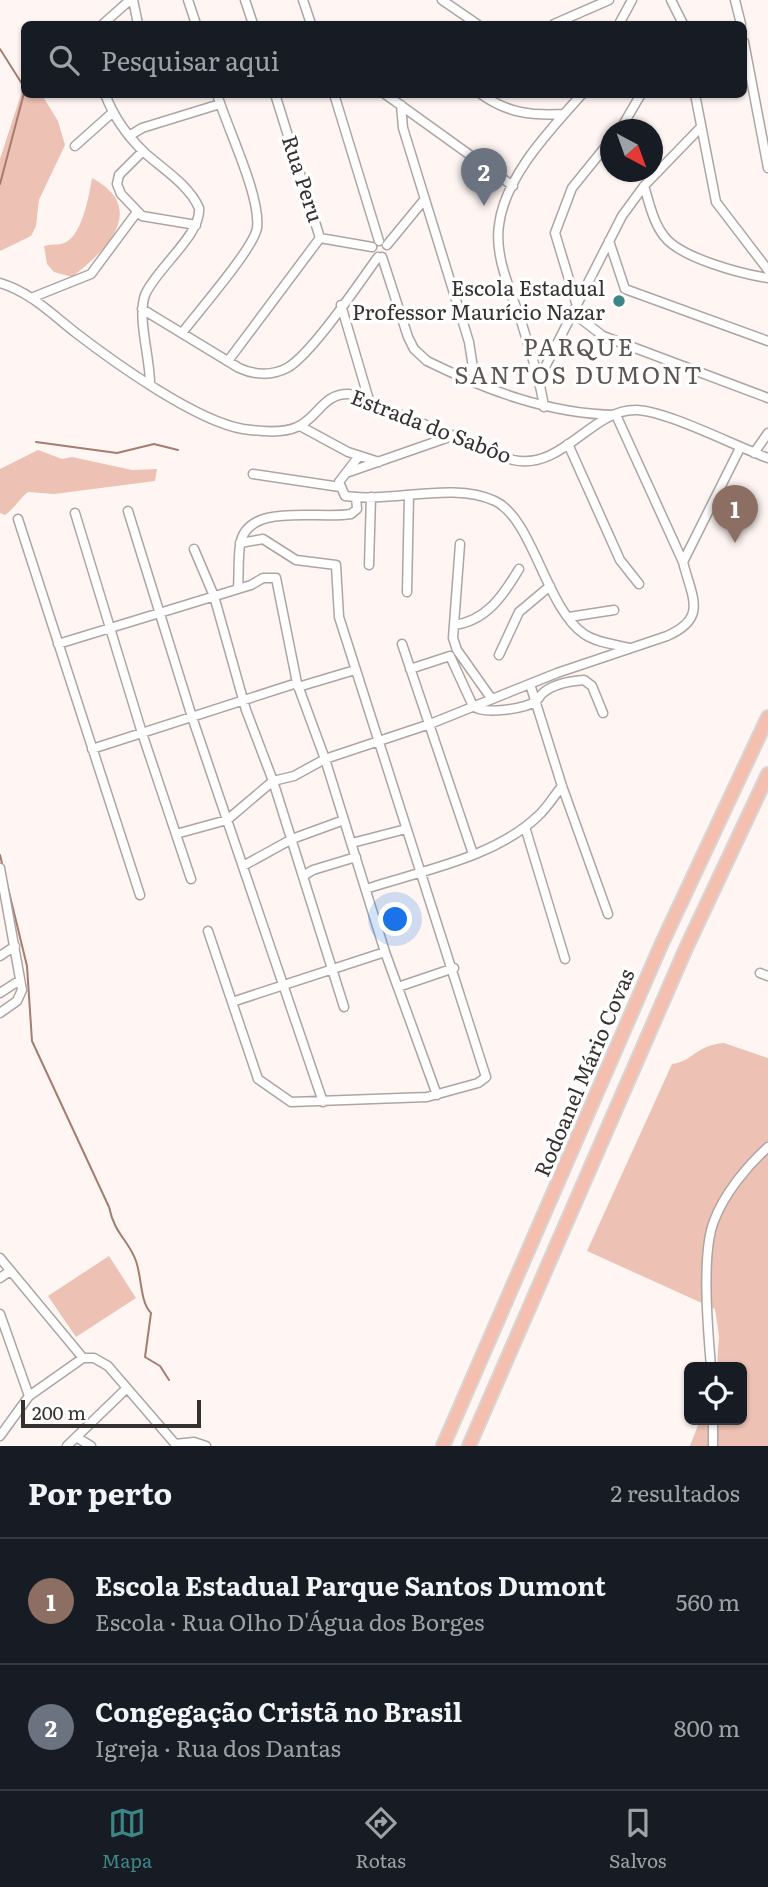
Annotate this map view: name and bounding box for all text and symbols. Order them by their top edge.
search box [21,21,747,98]
text: Pesquisar aqui [101,40,279,79]
icon: search [45,41,83,79]
north arrow [600,119,663,182]
street label: Rua Peru [276,131,333,226]
pin: 2 [461,148,507,206]
place label: Escola Estadual Professor Maurício Nazar [352,271,605,326]
marker: Escola Estadual Professor Maurício Nazar [611,293,627,309]
district label: PARQUE SANTOS DUMONT [454,328,704,391]
street label: Estrada do Sabôo [347,380,517,470]
pin: 1 [712,485,758,543]
your location [378,902,412,936]
street label: Rodoanel Mário Covas [525,963,641,1181]
map controls [684,1362,747,1425]
button: locate [684,1362,747,1425]
scale bar [21,1397,201,1429]
text: 200 m [32,1398,86,1426]
text: Por perto [28,1470,172,1514]
text: 2 resultados [610,1475,740,1509]
text: Escola Estadual Parque Santos Dumont [95,1565,606,1604]
text: 1 [46,1584,56,1618]
text: 560 m [676,1584,740,1618]
text: Escola · Rua Olho D'Água dos Borges [95,1604,484,1638]
text: Congegação Cristã no Brasil [95,1691,462,1730]
text: 2 [45,1710,57,1744]
text: 800 m [674,1710,740,1744]
text: Igreja · Rua dos Dantas [95,1730,341,1764]
tab: Mapa [102,1804,152,1874]
tab: Rotas [356,1804,406,1874]
tab: Salvos [609,1804,666,1874]

